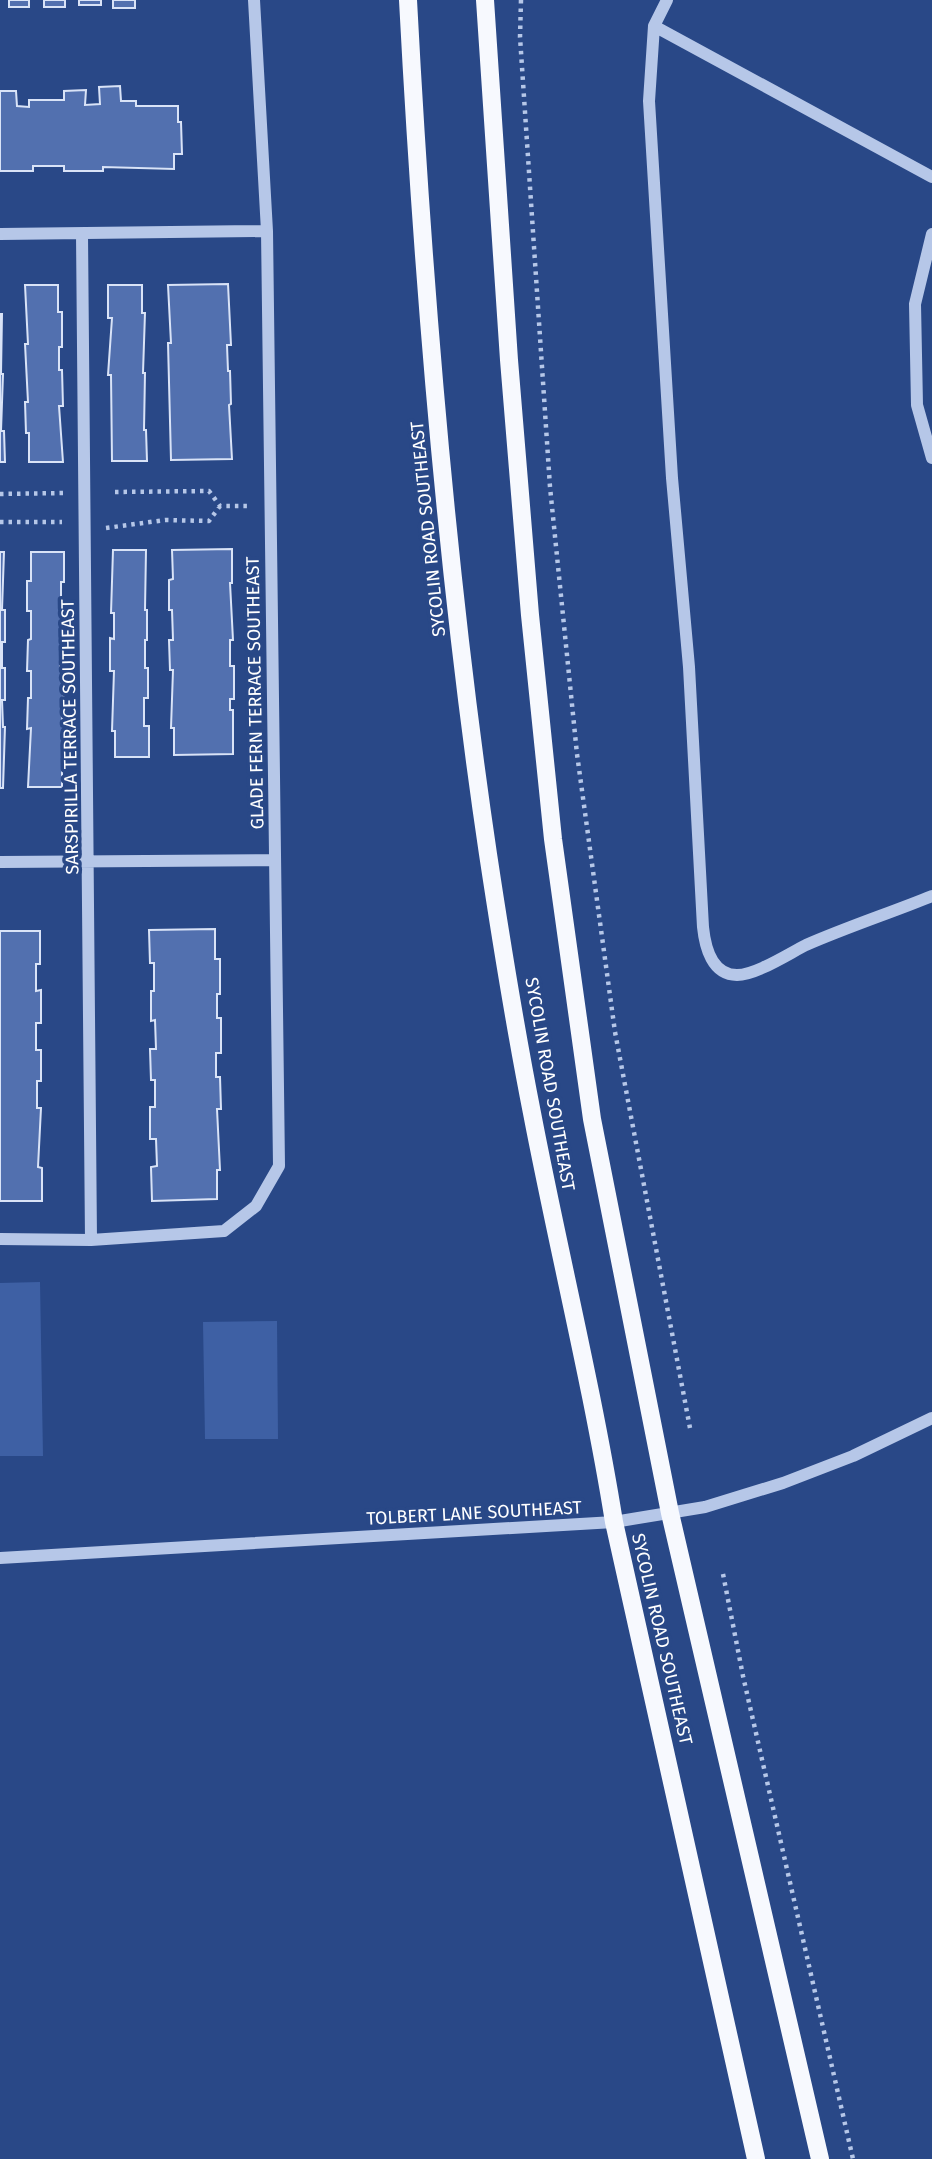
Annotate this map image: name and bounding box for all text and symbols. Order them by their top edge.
street label: SYCOLIN ROAD SOUTHEAST [406,420,450,638]
street label: GLADE FERN TERRACE SOUTHEAST [242,556,268,830]
street label: SARSPIRILLA TERRACE SOUTHEAST [57,598,83,875]
street label: SYCOLIN ROAD SOUTHEAST [520,976,580,1193]
street label: TOLBERT LANE SOUTHEAST [366,1496,583,1530]
street label: SYCOLIN ROAD SOUTHEAST [627,1531,697,1748]

